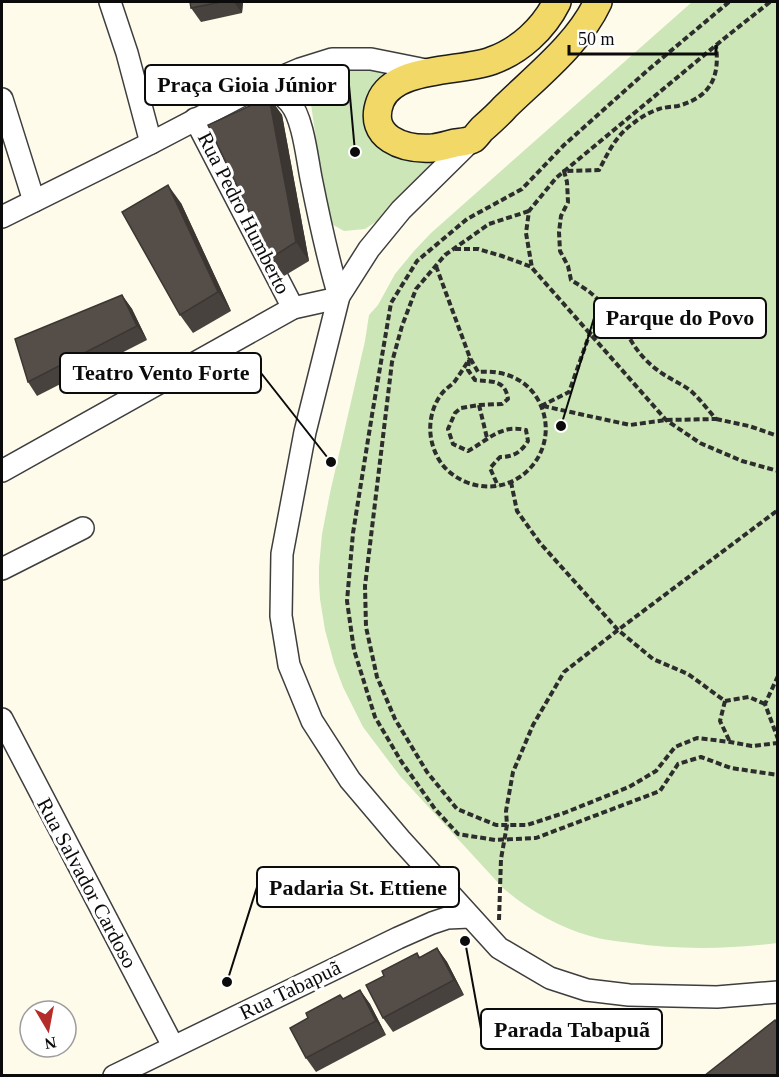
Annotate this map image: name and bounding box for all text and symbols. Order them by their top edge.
scale bar [569,18,716,56]
text: 50 m [578,29,615,49]
callout: Praça Gioia Júnior [145,65,349,105]
text: Praça Gioia Júnior [157,72,337,97]
street label: Rua Pedro Humberto [193,128,295,298]
callout: Parque do Povo [594,298,766,338]
text: Parque do Povo [606,305,754,330]
callout: Teatro Vento Forte [60,353,261,393]
text: Teatro Vento Forte [72,360,250,385]
street label: Rua Salvador Cardoso [32,794,142,972]
callout: Padaria St. Ettiene [257,867,459,907]
text: Padaria St. Ettiene [269,875,447,900]
street label: Rua Tabapuã [236,955,345,1025]
north arrow [18,999,78,1059]
callout: Parada Tabapuã [481,1009,662,1049]
text: Parada Tabapuã [494,1017,650,1042]
text: N [43,1034,58,1053]

